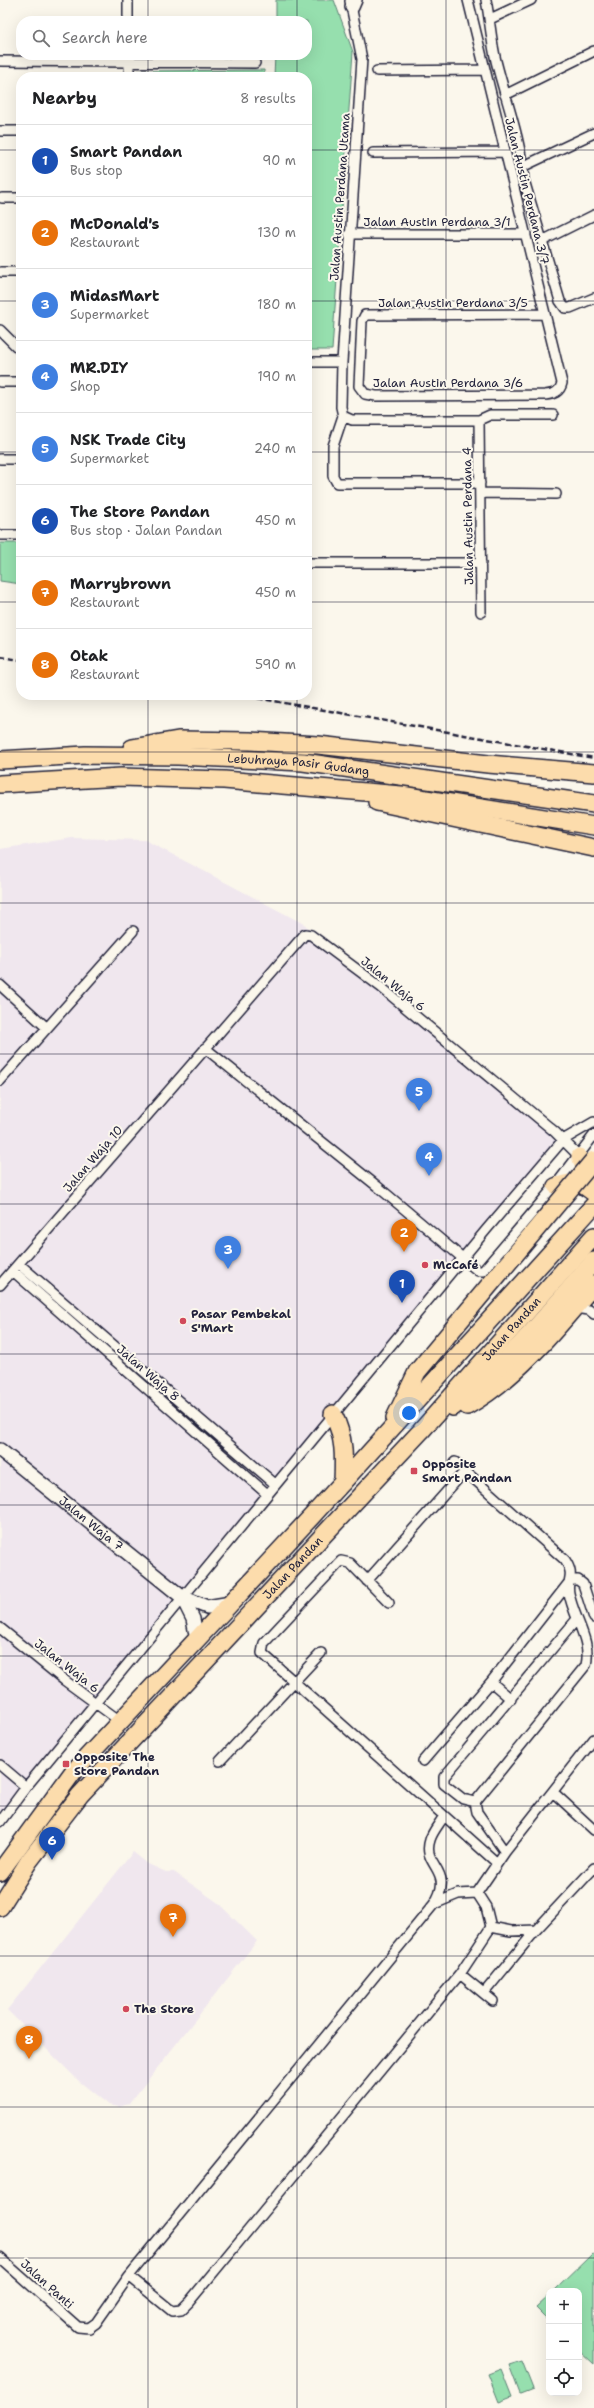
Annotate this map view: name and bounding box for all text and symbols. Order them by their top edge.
search box [16,16,312,60]
icon: search [30,27,52,49]
text: Search here [62,28,148,48]
text: Nearby [32,87,97,109]
text: 8 results [240,90,296,107]
street label: Jalan Austin Perdana Utama [326,112,354,281]
street label: Jalan Austin Perdana 3/7 [501,116,553,266]
text: Smart Pandan [70,142,182,162]
text: 1 [42,152,48,169]
text: 90 m [262,152,296,169]
text: Bus stop [70,162,122,179]
text: McDonald's [70,214,160,234]
street label: Jalan Austin Perdana 3/1 [363,214,511,230]
text: 2 [40,224,50,241]
text: 130 m [258,224,296,241]
text: Restaurant [70,234,140,251]
text: MidasMart [70,286,159,306]
street label: Jalan Austin Perdana 3/5 [378,295,528,311]
text: 3 [40,296,50,313]
text: 180 m [257,296,296,313]
text: Supermarket [70,306,149,323]
text: MR.DIY [70,358,128,378]
text: 4 [40,368,50,385]
text: 190 m [257,368,296,385]
street label: Jalan Austin Perdana 3/6 [373,375,523,391]
text: Shop [70,378,100,395]
text: NSK Trade City [70,430,186,450]
text: 5 [41,440,49,457]
text: 240 m [254,440,296,457]
street label: Jalan Austin Perdana 4 [459,447,477,585]
text: Supermarket [70,450,149,467]
text: The Store Pandan [70,502,210,522]
text: 6 [40,512,50,529]
text: 450 m [255,512,296,529]
text: Bus stop · Jalan Pandan [70,522,222,539]
text: Marrybrown [70,574,171,594]
text: 7 [40,584,50,601]
text: 450 m [255,584,296,601]
text: Restaurant [70,594,140,611]
text: Otak [70,646,108,666]
text: 8 [40,656,50,673]
text: 590 m [255,656,296,673]
text: Restaurant [70,666,140,683]
street label: Lebuhraya Pasir Gudang [227,750,371,780]
street label: Jalan Waja 6 [357,953,429,1015]
pin: 5 [406,1078,432,1111]
street label: Jalan Waja 10 [60,1122,126,1196]
pin: 4 [416,1143,442,1176]
pin: 2 [391,1219,417,1252]
pin: 3 [215,1236,241,1269]
place label: McCafé [433,1257,479,1273]
marker: McCafé [420,1260,430,1270]
pin: 1 [389,1270,415,1303]
street label: Jalan Pandan [479,1293,544,1364]
place label: Pasar Pembekal S'Mart [191,1306,291,1336]
marker: Pasar Pembekal S'Mart [178,1316,188,1326]
street label: Jalan Waja 8 [113,1341,183,1405]
your location [399,1403,419,1423]
place label: Opposite Smart Pandan [422,1456,512,1486]
marker: Opposite Smart Pandan [409,1466,419,1476]
street label: Jalan Waja 7 [55,1493,127,1554]
street label: Jalan Pandan [259,1533,326,1603]
street label: Jalan Waja 6 [31,1636,103,1696]
place label: Opposite The Store Pandan [74,1749,159,1779]
marker: Opposite The Store Pandan [61,1759,71,1769]
pin: 6 [39,1827,65,1860]
pin: 7 [160,1904,186,1937]
place label: The Store [134,2001,194,2017]
marker: The Store [121,2004,131,2014]
pin: 8 [16,2026,42,2059]
street label: Jalan Panti [17,2256,77,2312]
map controls [546,2288,582,2396]
button: + [546,2288,582,2324]
button: − [546,2324,582,2360]
button: locate [546,2360,582,2396]

